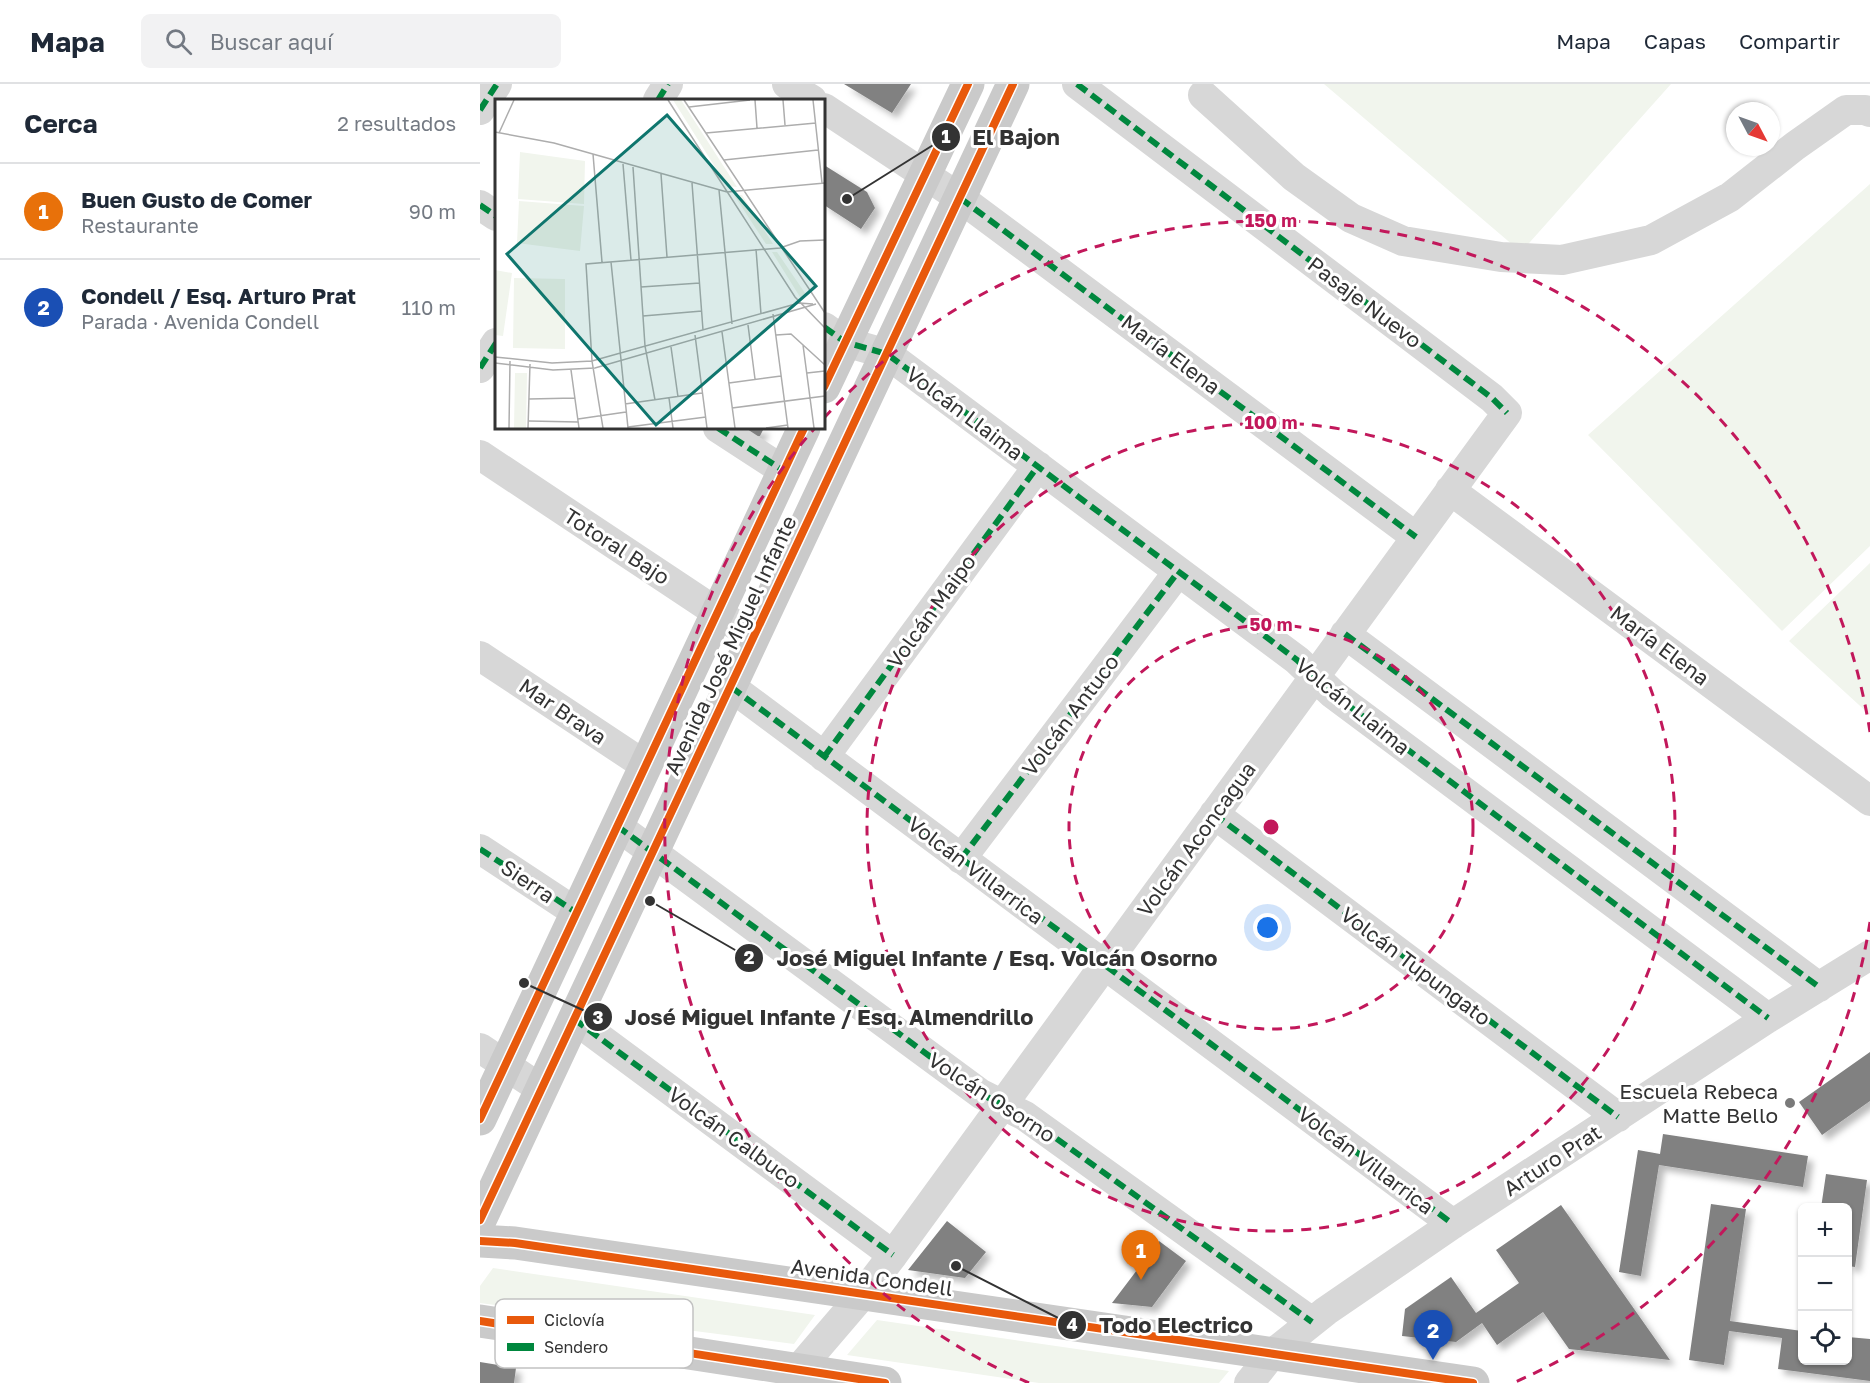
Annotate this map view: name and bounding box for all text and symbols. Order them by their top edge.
search box [141,14,561,68]
text: Mapa [30,25,105,58]
icon: search [162,25,195,58]
text: Buscar aquí [210,28,333,55]
text: Mapa [1556,28,1611,54]
text: Capas [1644,28,1706,54]
text: Compartir [1739,28,1840,54]
inset map [495,99,825,429]
north arrow [1726,102,1780,156]
text: Cerca [24,108,98,139]
text: 2 resultados [337,111,456,135]
callout: El Bajon [931,117,1072,157]
text: El Bajon [972,123,1060,150]
text: 1 [941,125,951,147]
text: Buen Gusto de Comer [81,186,312,213]
text: 1 [38,199,49,223]
text: 90 m [409,199,456,223]
text: 150 m [1245,209,1297,231]
text: Restaurante [81,213,199,237]
street label: Pasaje Nuevo [1303,251,1427,353]
text: Condell / Esq. Arturo Prat [81,282,356,309]
text: 2 [37,295,50,319]
text: 110 m [402,295,456,319]
street label: María Elena [1116,308,1226,400]
text: Parada · Avenida Condell [81,309,319,333]
street label: Volcán Llaima [901,361,1029,465]
text: 100 m [1245,411,1297,433]
street label: Totoral Bajo [559,502,675,590]
street label: Avenida José Miguel Infante [658,511,802,779]
street label: Volcán Maipo [881,549,981,673]
street label: María Elena [1605,599,1715,691]
text: 50 m [1250,613,1292,635]
street label: Volcán Antuco [1016,649,1124,781]
street label: Volcán Llaima [1290,652,1416,760]
street label: Mar Brava [514,672,612,750]
street label: Volcán Aconcagua [1131,757,1261,921]
street label: Volcán Villarrica [903,810,1049,930]
centre of rings [1261,817,1281,837]
street label: Sierra [496,854,560,908]
street label: Volcán Tupungato [1336,901,1496,1031]
your location [1253,913,1282,942]
callout: José Miguel Infante / Esq. Volcán Osorno [734,938,1229,978]
text: José Miguel Infante / Esq. Volcán Osorno [776,944,1218,971]
text: 2 [744,946,755,968]
callout: José Miguel Infante / Esq. Almendrillo [583,997,1046,1037]
text: José Miguel Infante / Esq. Almendrillo [625,1003,1033,1030]
text: 3 [593,1006,604,1028]
street label: Volcán Osorno [924,1046,1060,1148]
place label: Escuela Rebeca Matte Bello [1619,1078,1778,1128]
street label: Volcán Calbuco [663,1081,805,1193]
marker: Escuela Rebeca Matte Bello [1783,1096,1797,1110]
street label: Volcán Villarrica [1293,1100,1439,1220]
street label: Arturo Prat [1498,1119,1606,1201]
map controls [1798,1203,1852,1365]
button: + [1798,1203,1852,1257]
pin: 1 [1122,1230,1160,1280]
street label: Avenida Condell [789,1253,955,1301]
button: − [1798,1257,1852,1311]
legend [495,1299,693,1368]
callout: Todo Electrico [1057,1305,1265,1345]
text: Ciclovía [544,1310,604,1330]
pin: 2 [1414,1310,1452,1360]
text: Todo Electrico [1099,1311,1253,1338]
button: locate [1798,1311,1852,1365]
text: 4 [1066,1313,1078,1335]
text: Sendero [544,1337,608,1357]

